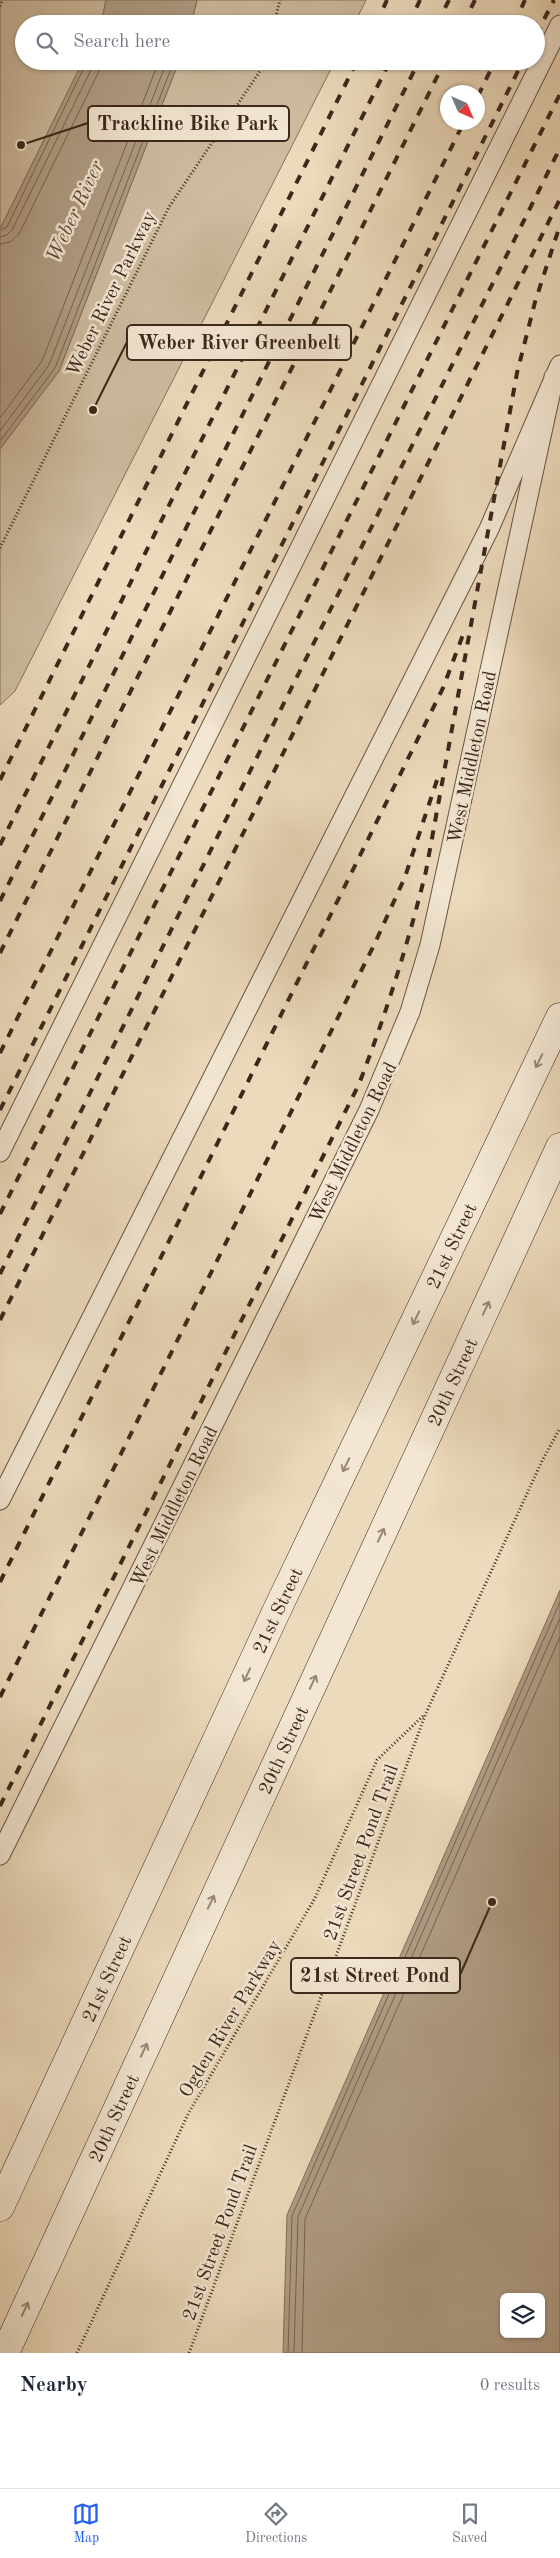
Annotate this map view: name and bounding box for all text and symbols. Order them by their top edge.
search box [15,15,545,70]
icon: search [33,29,61,57]
text: Search here [73,33,170,52]
north arrow [440,85,485,130]
callout: Trackline Bike Park [88,106,289,141]
text: Trackline Bike Park [97,115,279,135]
water label: Weber River [44,158,108,266]
street label: Weber River Parkway [64,209,160,380]
callout: Weber River Greenbelt [127,325,351,360]
text: Weber River Greenbelt [137,334,341,354]
street label: West Middleton Road [446,669,501,846]
one-way arrow [534,1053,543,1068]
street label: West Middleton Road [307,1060,401,1226]
street label: 21st Street [425,1201,482,1292]
one-way arrow [481,1301,491,1316]
one-way arrow [411,1310,420,1325]
street label: 20th Street [426,1336,483,1430]
street label: West Middleton Road [128,1424,222,1590]
one-way arrow [341,1457,350,1472]
one-way arrow [376,1528,386,1543]
street label: 21st Street [251,1565,308,1657]
one-way arrow [241,1667,251,1682]
one-way arrow [308,1675,318,1690]
street label: 20th Street [256,1704,313,1798]
street label: 21st Street Pond Trail [322,1762,403,1943]
one-way arrow [207,1895,217,1910]
street label: 21st Street [80,1933,136,2025]
street label: Ogden River Parkway [177,1937,286,2101]
callout: 21st Street Pond [291,1958,460,1993]
text: 21st Street Pond [300,1967,450,1987]
one-way arrow [139,2043,149,2058]
street label: 20th Street [87,2072,144,2166]
street label: 21st Street Pond Trail [181,2142,262,2323]
map controls [500,2293,545,2338]
button: layers [500,2293,545,2338]
one-way arrow [21,2302,31,2317]
text: Nearby [20,2375,88,2396]
text: 0 results [480,2378,540,2394]
tab: Map [72,2500,100,2547]
tab: Directions [245,2500,307,2547]
tab: Saved [452,2500,488,2547]

